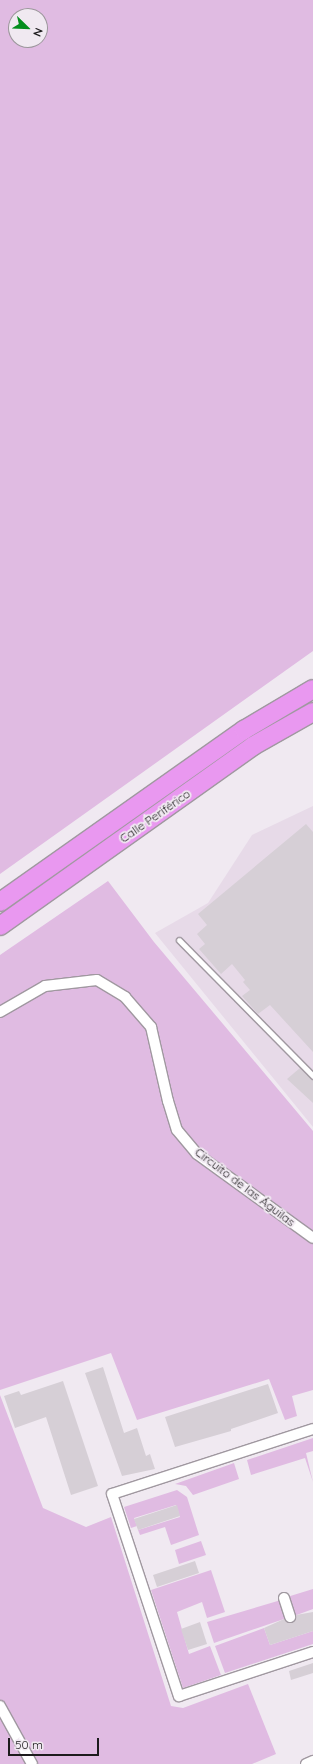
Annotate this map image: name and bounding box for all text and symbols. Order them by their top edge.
north arrow [8,8,48,48]
text: N [30,26,46,39]
street label: Calle Periférico [117,786,193,846]
street label: Circuito de las Águilas [192,1145,298,1229]
scale bar [10,1730,101,1756]
text: 50 m [15,1737,43,1752]

